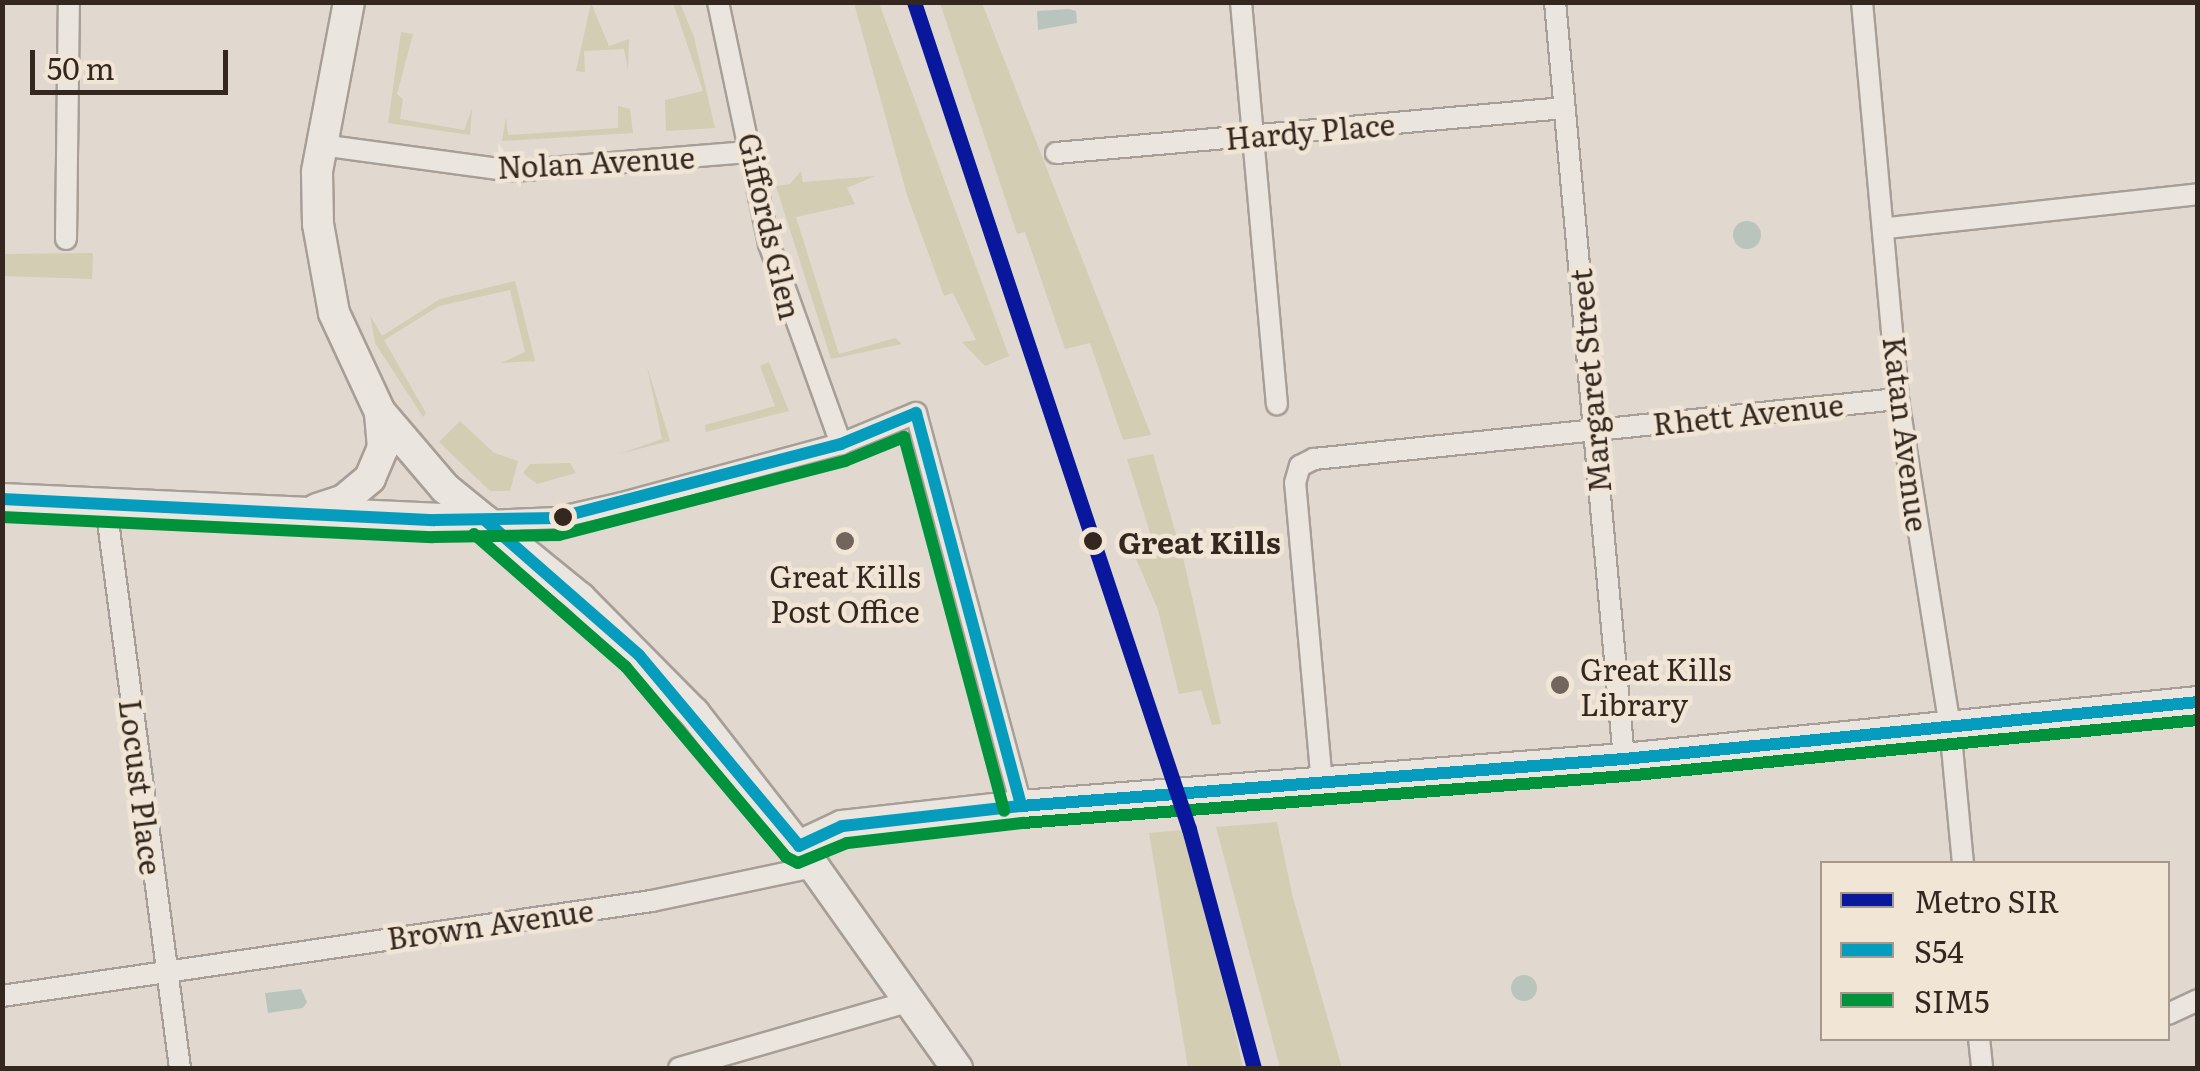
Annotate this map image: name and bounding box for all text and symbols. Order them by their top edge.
scale bar [35,30,232,92]
text: 50 m [47,45,115,89]
street label: Hardy Place [1224,105,1396,155]
street label: Giffords Glen [732,129,810,323]
street label: Nolan Avenue [496,138,696,184]
street label: Margaret Street [1561,267,1617,495]
street label: Katan Avenue [1877,334,1937,534]
street label: Rhett Avenue [1651,385,1845,441]
unlabelled marker [553,507,573,527]
place label: Great Kills [1118,523,1281,559]
marker: Great Kills [1077,525,1109,557]
marker: Great Kills Post Office [834,530,856,552]
place label: Great Kills Post Office [769,557,921,628]
place label: Great Kills Library [1580,650,1732,720]
marker: Great Kills Library [1549,674,1571,696]
street label: Locust Place [113,697,171,877]
legend [1820,861,2170,1041]
text: Metro SIR [1914,878,2060,922]
street label: Brown Avenue [385,891,595,955]
text: S54 [1914,928,1964,972]
text: SIM5 [1914,978,1990,1022]

